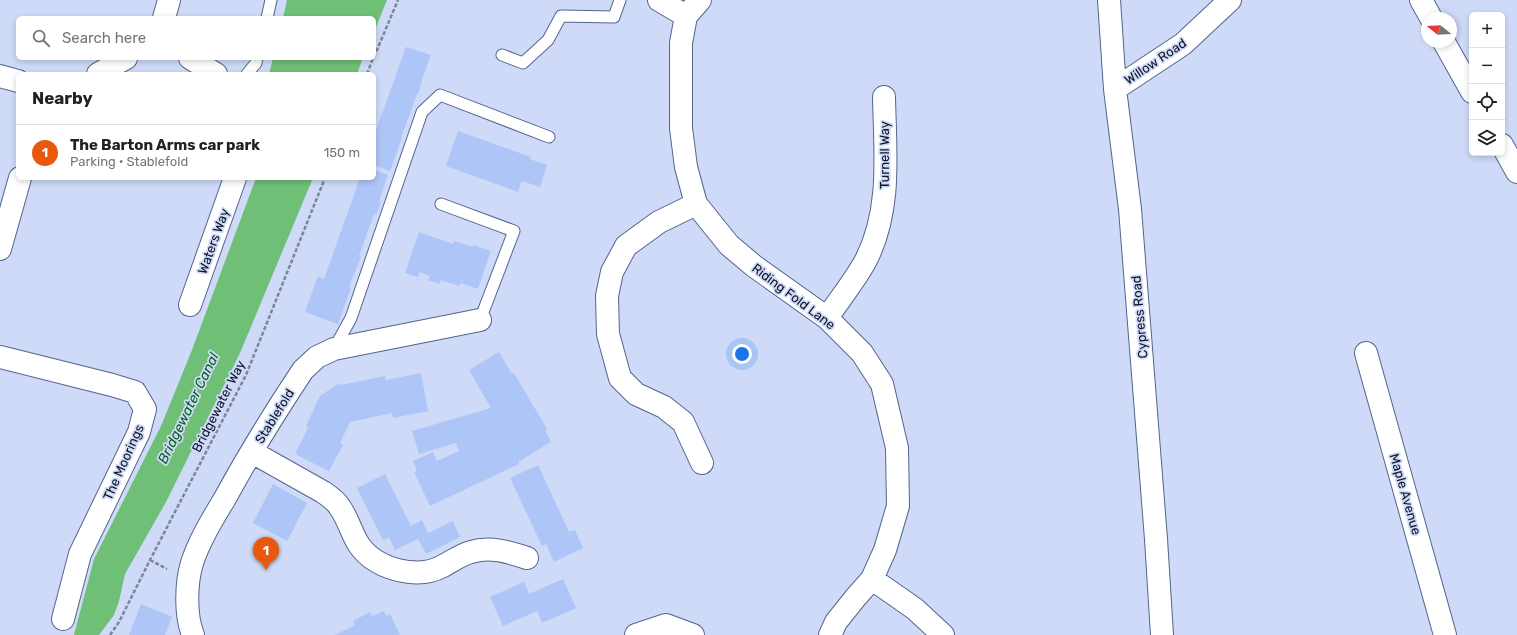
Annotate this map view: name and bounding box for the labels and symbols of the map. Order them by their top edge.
north arrow [1421,12,1457,48]
street label: Willow Road [1122,35,1189,88]
street label: Turnell Way [877,121,892,189]
street label: Waters Way [195,206,232,276]
street label: Riding Fold Lane [749,260,838,333]
street label: Cypress Road [1128,275,1151,359]
your location [732,344,752,364]
water label: Bridgewater Canal [154,350,223,466]
street label: Bridgewater Way [189,358,249,455]
street label: Stablefold [252,386,297,446]
street label: The Moorings [100,422,148,503]
street label: Maple Avenue [1387,452,1424,537]
pin: 1 [253,537,279,570]

